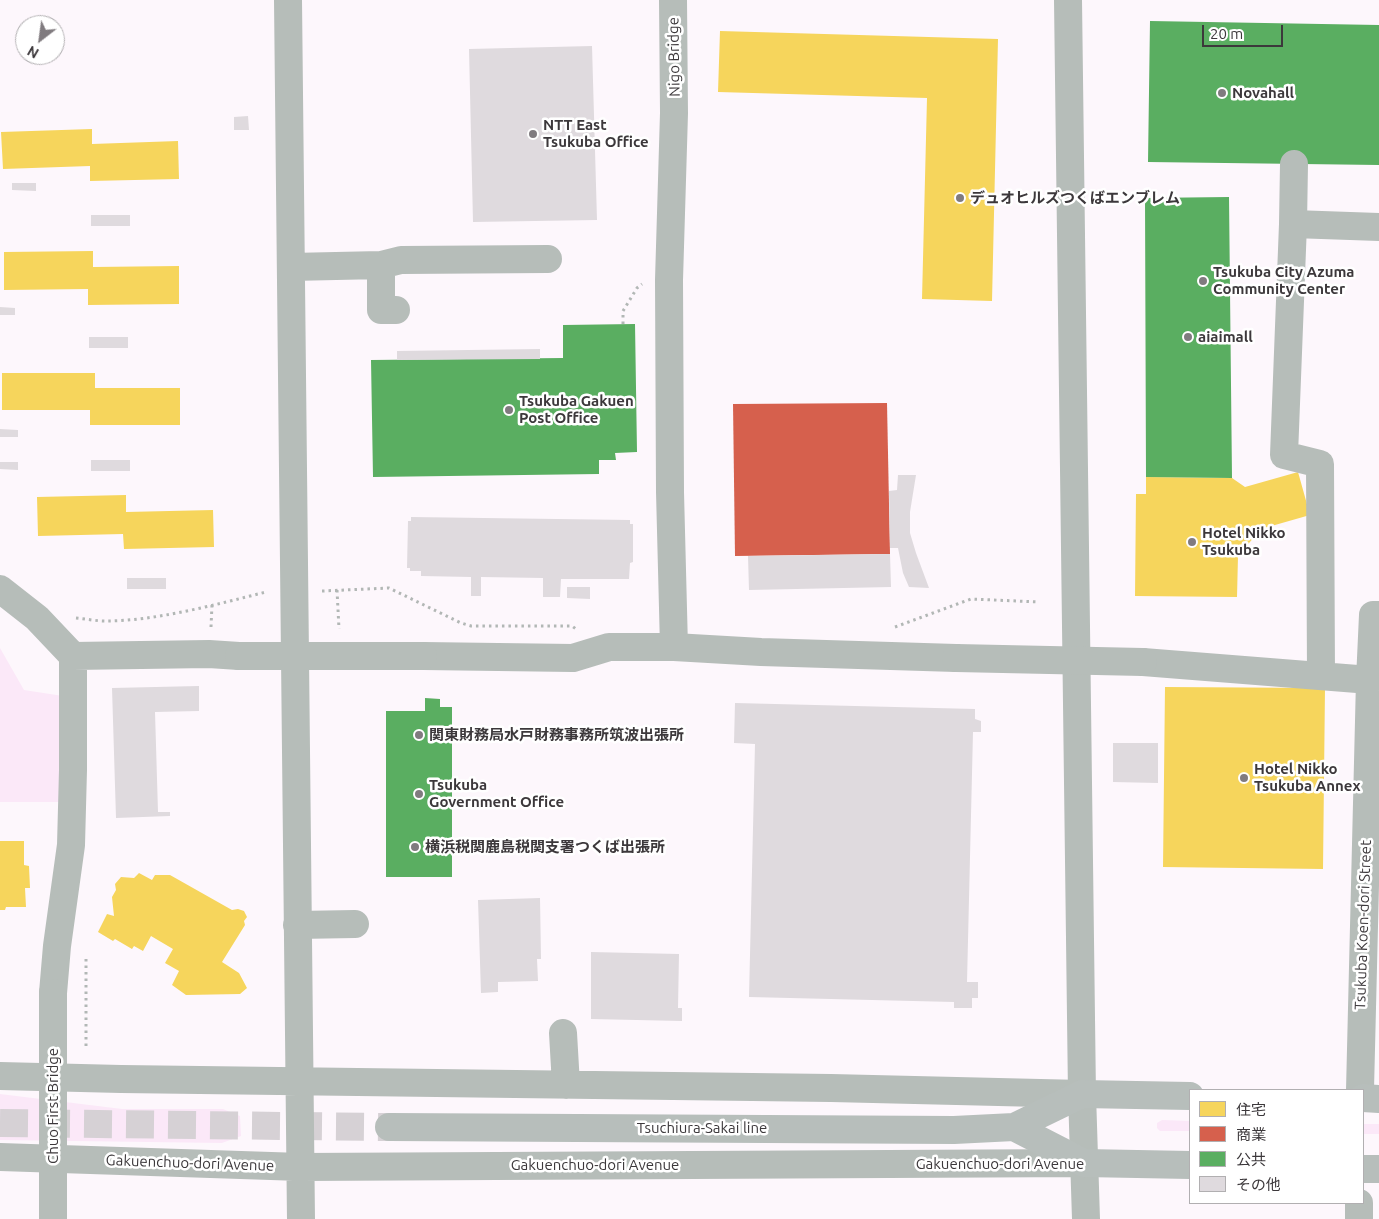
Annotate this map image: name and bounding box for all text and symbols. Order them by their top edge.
north arrow [15,15,65,65]
scale bar [1204,15,1285,47]
street label: Nigo Bridge [664,17,684,97]
text: 20 m [1210,25,1243,42]
text: N [24,43,42,62]
place label: Novahall [1232,84,1294,102]
marker: Novahall [1216,87,1228,99]
place label: NTT East Tsukuba Office [543,116,649,151]
marker: NTT East Tsukuba Office [527,128,539,140]
place label: デュオヒルズつくばエンブレム [970,189,1180,207]
marker: デュオヒルズつくばエンブレム [954,192,966,204]
place label: Tsukuba City Azuma Community Center [1213,263,1354,298]
marker: Tsukuba City Azuma Community Center [1197,275,1209,287]
place label: aiaimall [1198,328,1253,346]
marker: aiaimall [1182,331,1194,343]
place label: Tsukuba Gakuen Post Office [519,392,634,427]
marker: Tsukuba Gakuen Post Office [503,404,515,416]
place label: Hotel Nikko Tsukuba [1202,524,1286,559]
marker: Hotel Nikko Tsukuba [1186,536,1198,548]
place label: 関東財務局水戸財務事務所筑波出張所 [429,726,684,744]
marker: 関東財務局水戸財務事務所筑波出張所 [413,729,425,741]
place label: Hotel Nikko Tsukuba Annex [1254,760,1361,795]
marker: Hotel Nikko Tsukuba Annex [1238,772,1250,784]
place label: Tsukuba Government Office [429,776,564,811]
marker: Tsukuba Government Office [413,788,425,800]
place label: 横浜税関鹿島税関支署つくば出張所 [425,838,665,856]
street label: Tsukuba Koen-dori Street [1351,840,1375,1010]
marker: 横浜税関鹿島税関支署つくば出張所 [409,841,421,853]
street label: Chuo First Bridge [44,1048,62,1164]
legend [1189,1089,1364,1204]
text: 住宅 [1236,1101,1266,1118]
street label: Tsuchiura-Sakai line [637,1119,767,1137]
text: 商業 [1236,1126,1266,1143]
street label: Gakuenchuo-dori Avenue [105,1151,275,1175]
text: 公共 [1236,1151,1266,1168]
street label: Gakuenchuo-dori Avenue [916,1155,1084,1173]
street label: Gakuenchuo-dori Avenue [511,1156,679,1174]
text: その他 [1236,1176,1281,1193]

